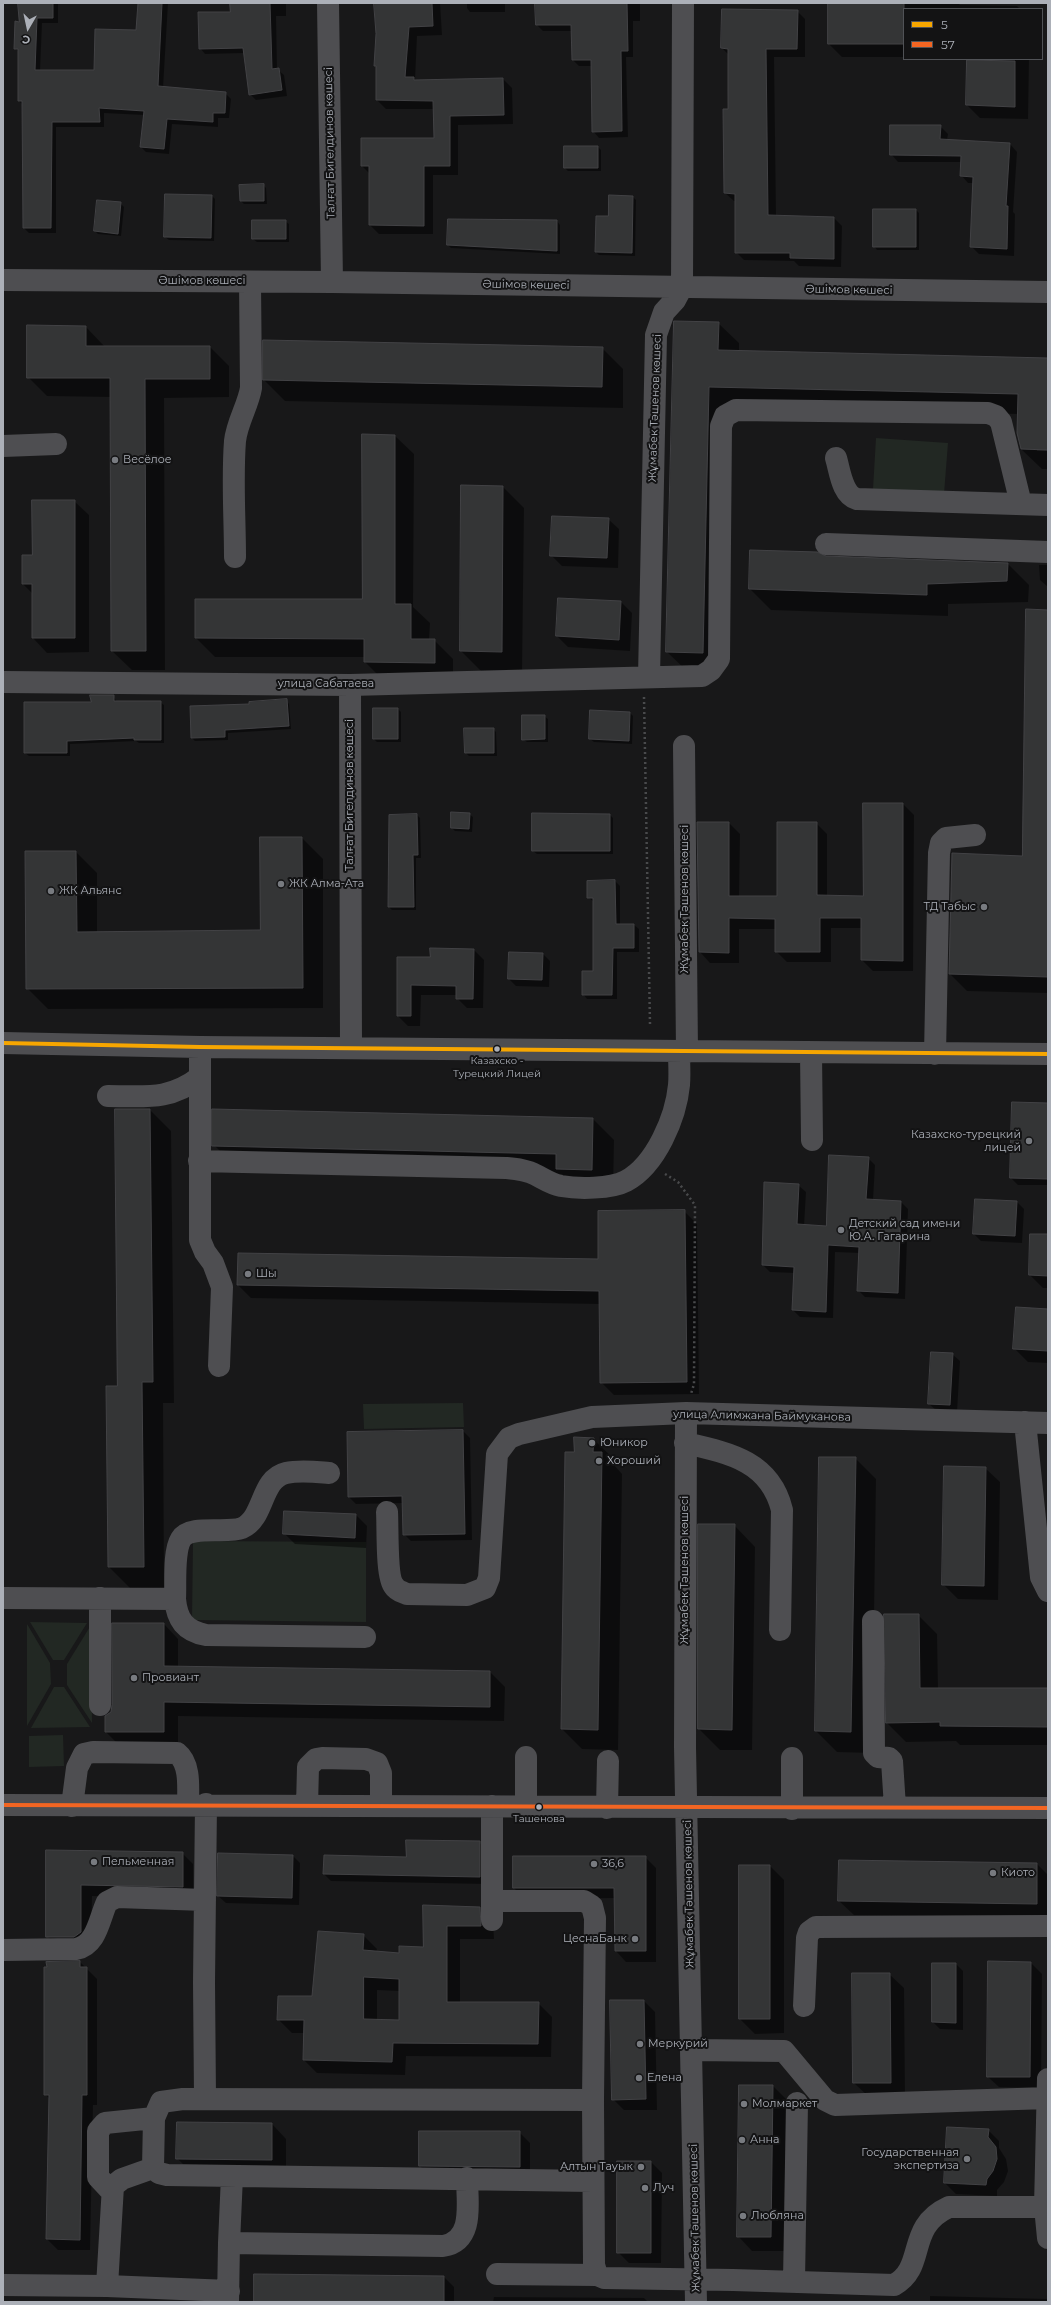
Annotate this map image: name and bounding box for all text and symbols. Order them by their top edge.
north arrow [8,8,48,48]
legend [903,8,1043,60]
text: 5 [941,17,948,32]
text: С [21,32,31,47]
text: 57 [941,37,955,52]
street label: Талғат Бигелдинов көшесі [322,67,338,219]
street label: Әшімов көшесі [159,274,245,288]
street label: Әшімов көшесі [482,278,570,292]
street label: Әшімов көшесі [805,283,893,297]
street label: Жұмабек Тәшенов көшесі [646,334,664,482]
place label: Весёлое [123,453,172,467]
marker: Весёлое [110,455,120,465]
street label: улица Сабатаева [278,677,374,691]
street label: Талғат Бигелдинов көшесі [343,719,357,871]
street label: Жұмабек Тәшенов көшесі [678,825,692,973]
place label: ЖК Алма-Ата [289,877,364,891]
marker: ЖК Алма-Ата [276,879,286,889]
place label: ЖК Альянс [59,884,122,898]
marker: ЖК Альянс [46,886,56,896]
place label: ТД Табыс [924,900,976,914]
marker: ТД Табыс [979,902,989,912]
marker: Казахско - Турецкий Лицей [492,1044,502,1054]
place label: Казахско - Турецкий Лицей [453,1055,541,1078]
place label: Казахско-турецкий лицей [911,1128,1021,1154]
marker: Казахско-турецкий лицей [1024,1136,1034,1146]
place label: Детский сад имени Ю.А. Гагарина [849,1217,960,1243]
marker: Детский сад имени Ю.А. Гагарина [836,1225,846,1235]
place label: Шы [256,1267,277,1281]
marker: Шы [243,1269,253,1279]
street label: улица Алимжана Баймуканова [673,1408,851,1424]
place label: Юникор [600,1436,648,1450]
marker: Юникор [587,1438,597,1448]
place label: Хороший [607,1454,661,1468]
marker: Хороший [594,1456,604,1466]
street label: Жұмабек Тәшенов көшесі [678,1496,692,1644]
place label: Провиант [142,1671,199,1685]
marker: Провиант [129,1673,139,1683]
marker: Ташенова [534,1802,544,1812]
place label: Ташенова [513,1813,565,1825]
street label: Жұмабек Тәшенов көшесі [681,1820,697,1968]
place label: Пельменная [102,1855,174,1869]
marker: Пельменная [89,1857,99,1867]
place label: 36,6 [602,1857,624,1871]
marker: 36,6 [589,1859,599,1869]
place label: Киото [1001,1866,1035,1880]
marker: Киото [988,1868,998,1878]
place label: ЦеснаБанк [563,1932,627,1946]
marker: ЦеснаБанк [630,1934,640,1944]
place label: Меркурий [648,2037,708,2051]
marker: Меркурий [635,2039,645,2049]
place label: Елена [647,2071,682,2085]
marker: Елена [634,2073,644,2083]
place label: Молмаркет [752,2097,817,2111]
marker: Молмаркет [739,2099,749,2109]
place label: Анна [750,2133,779,2147]
marker: Анна [737,2135,747,2145]
street label: Жұмабек Тәшенов көшесі [687,2144,703,2292]
place label: Государственная экспертиза [861,2146,959,2172]
marker: Государственная экспертиза [962,2154,972,2164]
place label: Алтын Тауык [560,2160,633,2174]
marker: Алтын Тауык [636,2162,646,2172]
place label: Луч [653,2181,674,2195]
marker: Луч [640,2183,650,2193]
place label: Любляна [751,2209,804,2223]
marker: Любляна [738,2211,748,2221]

